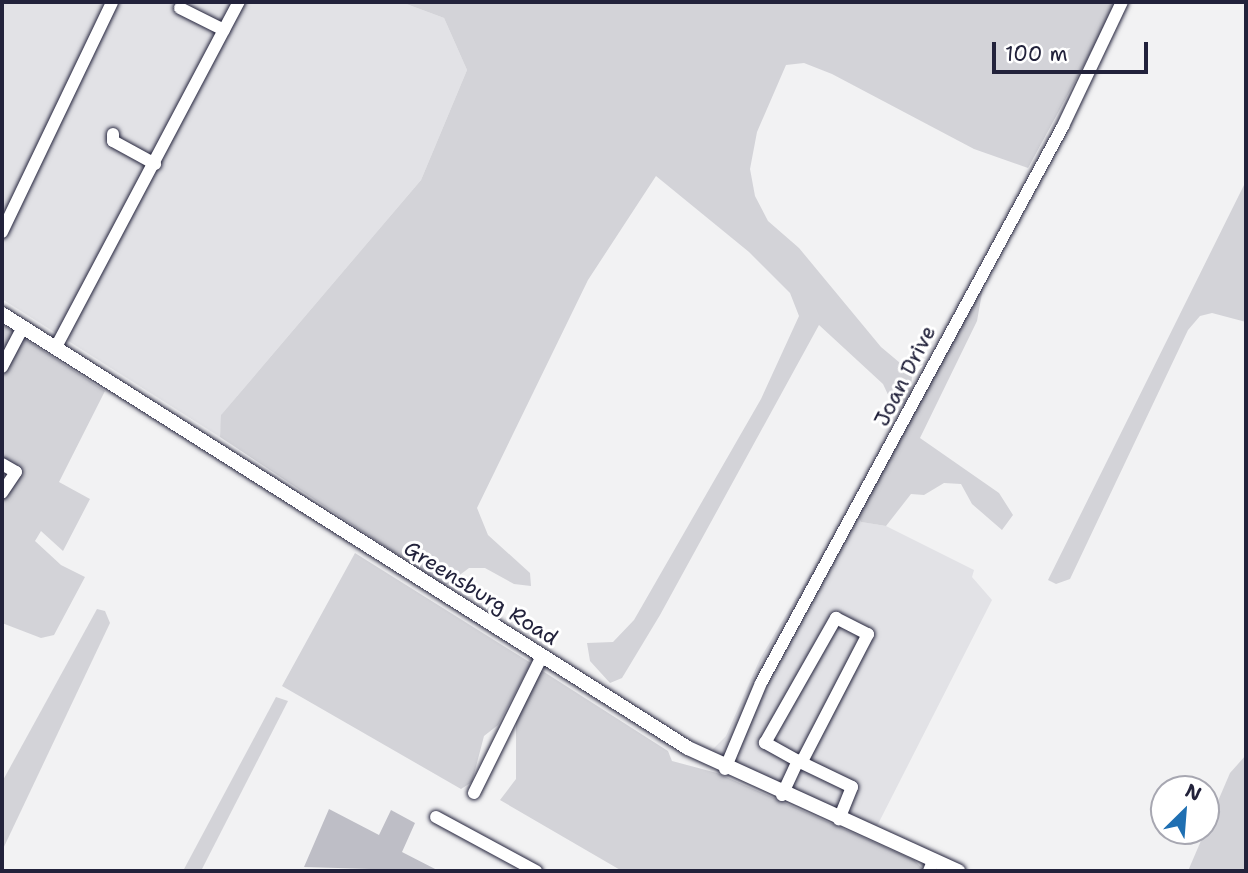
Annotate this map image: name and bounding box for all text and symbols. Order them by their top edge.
scale bar [996,28,1152,72]
text: 100 m [1005,40,1068,68]
street label: Joan Drive [869,321,941,431]
street label: Greensburg Road [399,535,563,651]
north arrow [1150,775,1220,845]
text: N [1181,778,1205,807]

